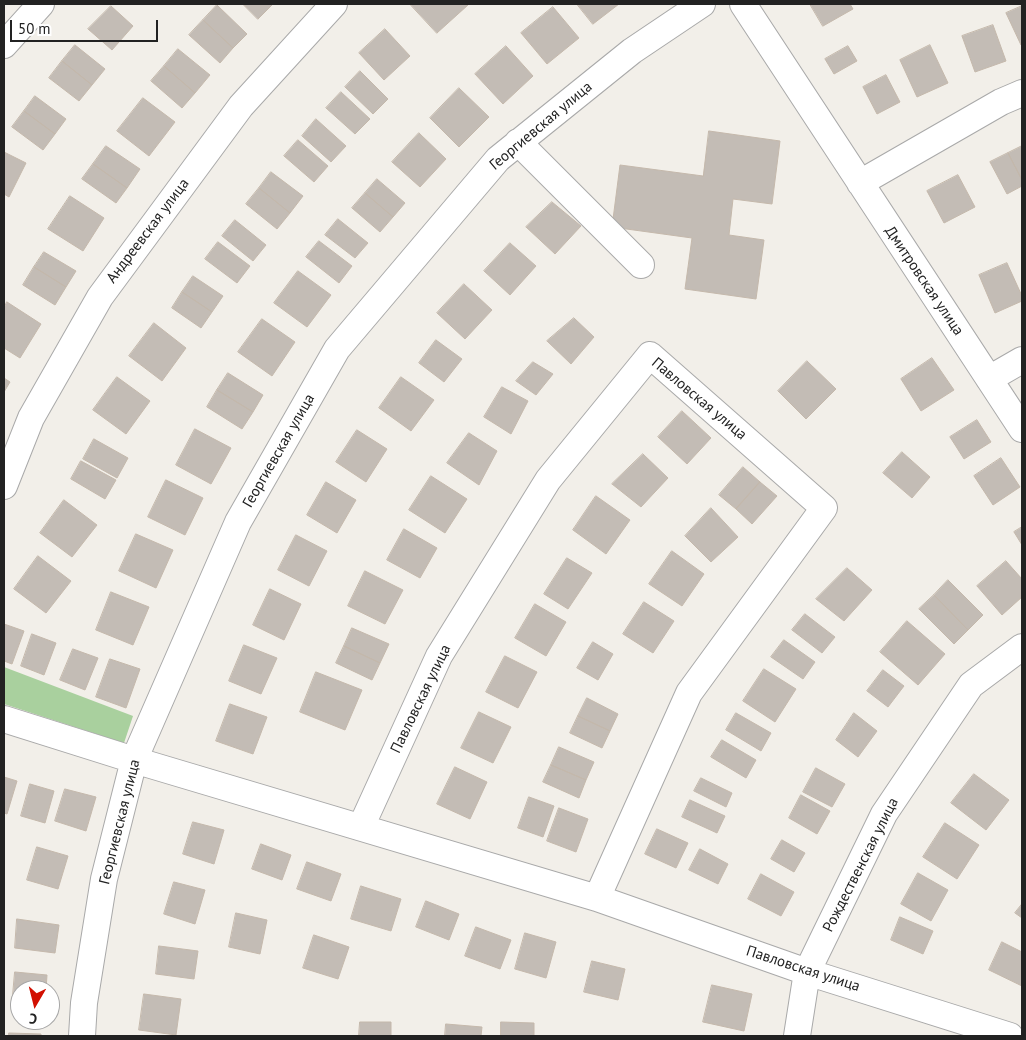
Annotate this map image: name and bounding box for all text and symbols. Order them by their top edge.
scale bar [12,10,160,42]
text: 50 m [18,19,51,38]
street label: Георгиевская улица [486,78,596,174]
street label: Андреевская улица [103,175,193,287]
street label: Дмитровская улица [881,223,967,339]
street label: Павловская улица [648,354,750,444]
street label: Георгиевская улица [239,391,319,511]
street label: Павловская улица [387,642,455,756]
street label: Георгиевская улица [96,758,144,886]
street label: Рождественская улица [819,795,903,935]
street label: Павловская улица [744,942,862,996]
north arrow [10,980,60,1030]
text: С [28,1009,38,1028]

